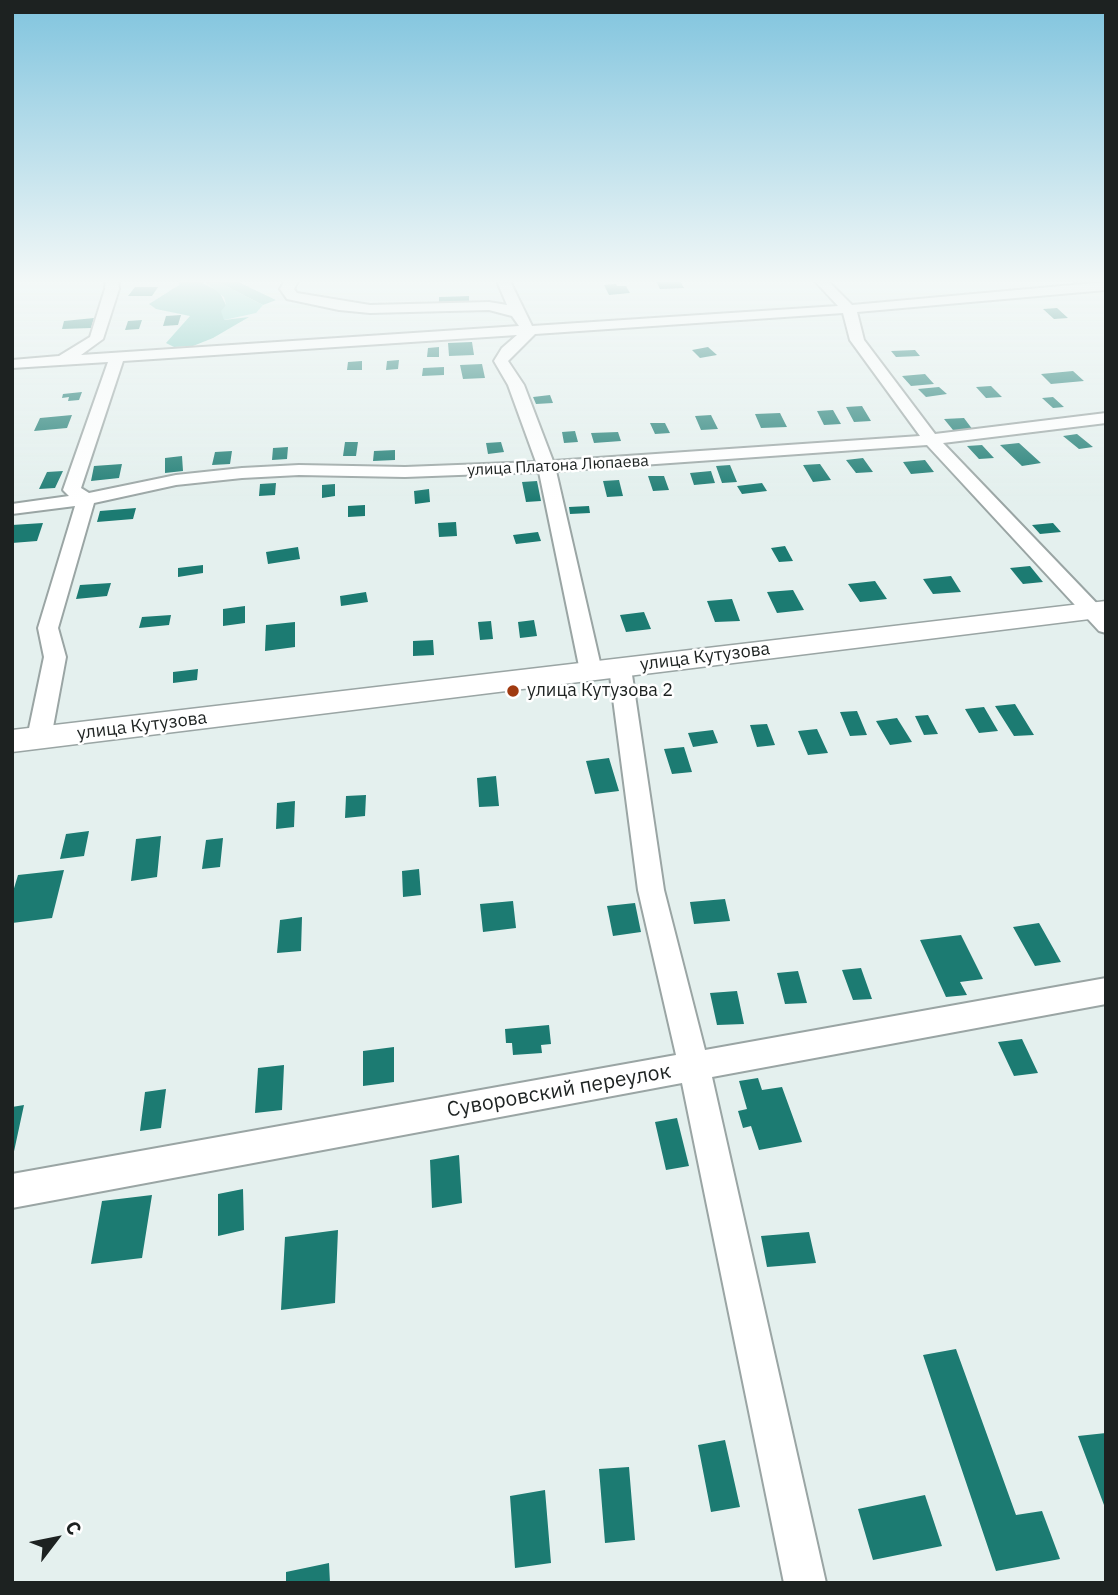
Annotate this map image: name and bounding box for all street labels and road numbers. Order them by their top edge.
street label: улица Платона Люпаева [467,452,649,480]
street label: улица Кутузова [639,638,771,676]
street label: улица Кутузова [76,707,208,745]
street label: Суворовский переулок [445,1059,673,1123]

